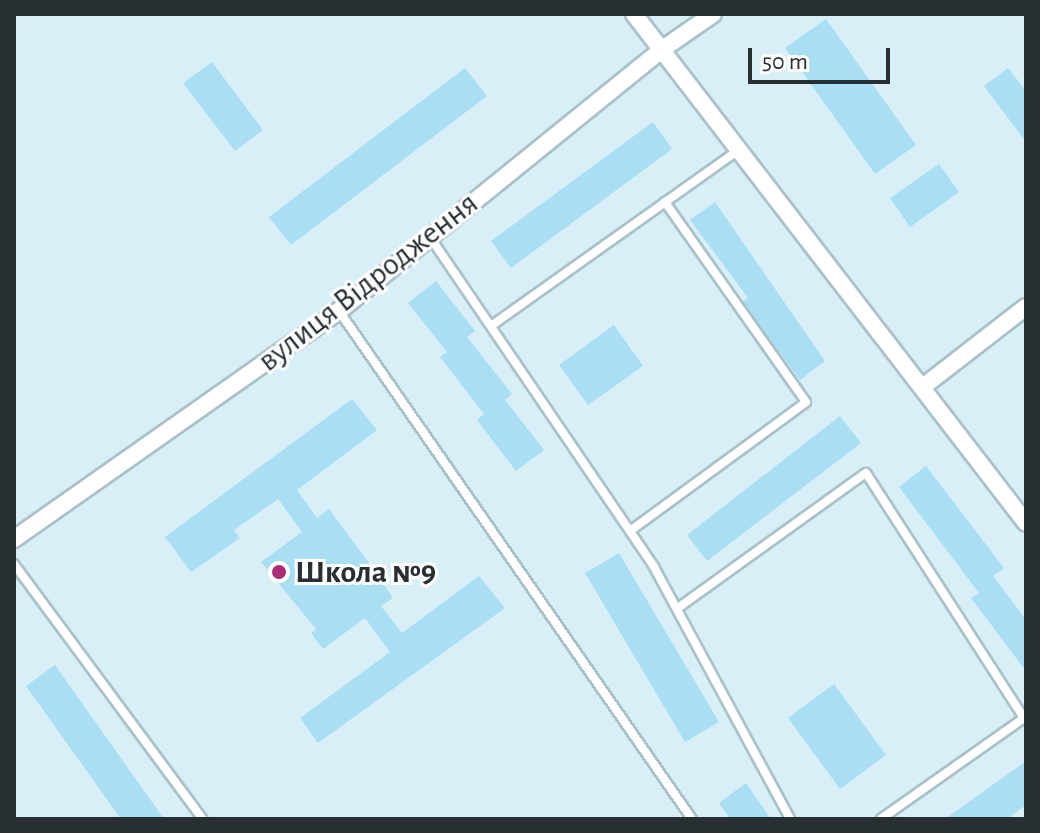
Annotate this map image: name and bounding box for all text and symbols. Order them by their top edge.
scale bar [752,32,894,82]
text: 50 m [762,50,808,74]
street label: вулиця Відродження [250,184,486,380]
place label: Школа №9 [295,553,436,591]
marker: Школа №9 [270,563,288,581]

